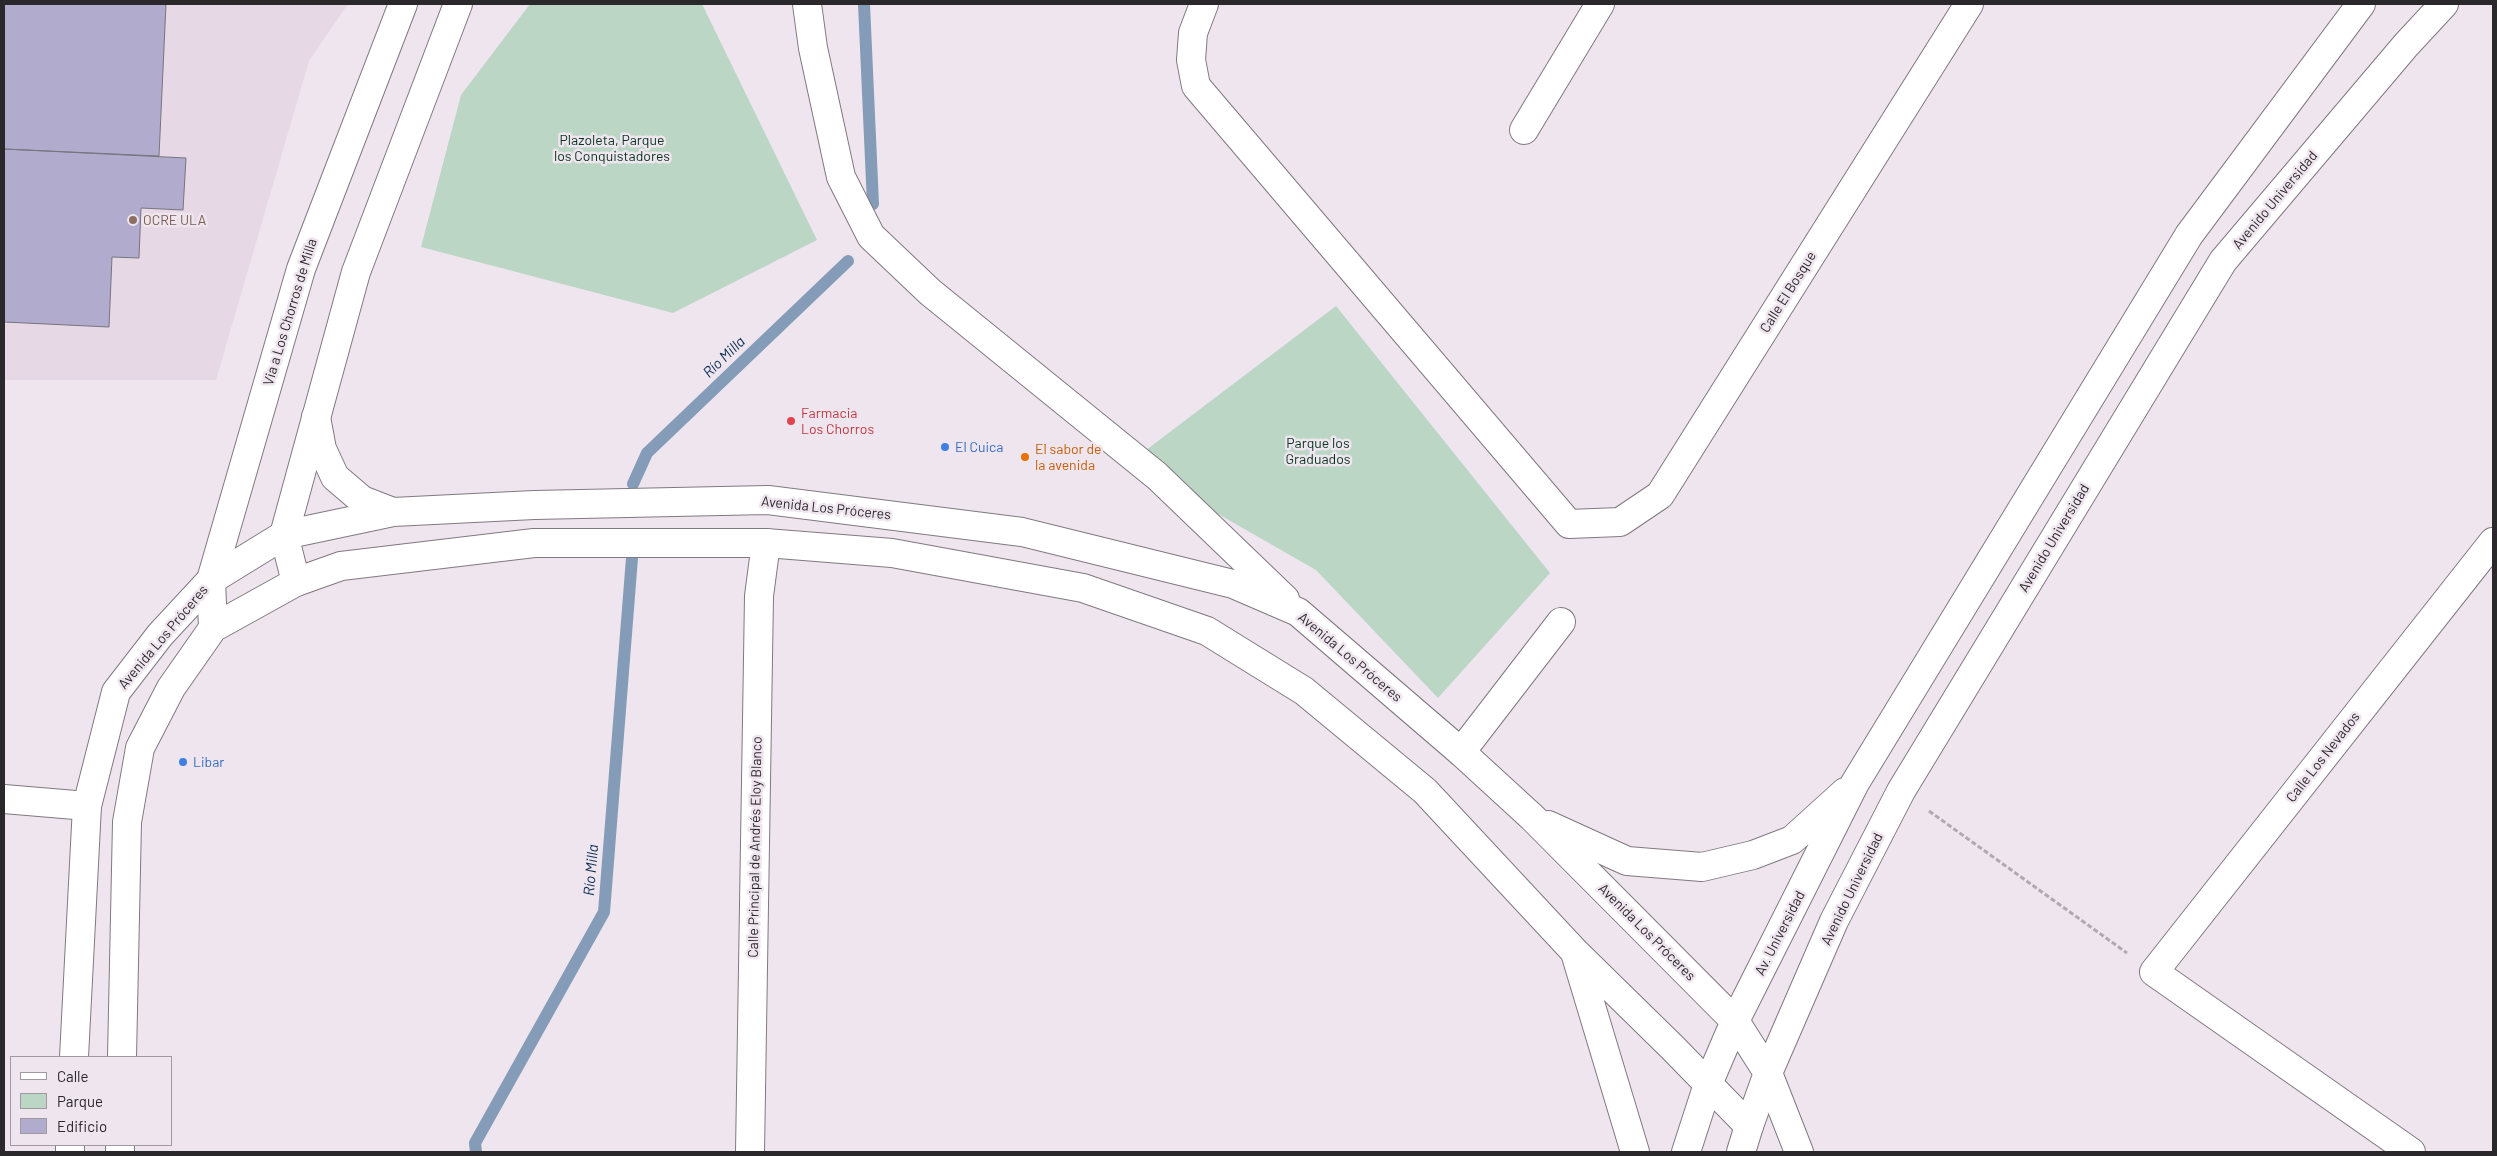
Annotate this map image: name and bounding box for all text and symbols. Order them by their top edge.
park label: Plazoleta, Parque los Conquistadores [554,132,670,164]
street label: Avenido Universidad [2229,147,2321,253]
place label: OCRE ULA [143,212,206,228]
marker: OCRE ULA [127,214,139,226]
street label: Via a Los Chorros de Milla [260,236,320,388]
street label: Calle El Bosque [1756,248,1820,336]
water label: Río Milla [699,333,749,381]
place label: Farmacia Los Chorros [801,405,874,438]
marker: Farmacia Los Chorros [785,415,797,427]
park label: Parque los Graduados [1285,435,1351,468]
place label: El Cuica [955,439,1003,455]
marker: El Cuica [939,441,951,453]
place label: El sabor de la avenida [1035,441,1102,474]
marker: El sabor de la avenida [1019,451,1031,463]
street label: Avenido Universidad [2015,481,2093,595]
street label: Avenida Los Próceres [760,493,892,523]
street label: Avenida Los Próceres [115,582,211,692]
street label: Avenida Los Próceres [1295,609,1405,705]
street label: Calle Los Nevados [2283,709,2363,805]
street label: Calle Principal de Andrés Eloy Blanco [745,736,765,958]
place label: Libar [193,754,224,770]
marker: Libar [177,756,189,768]
street label: Avenido Universidad [1817,830,1887,948]
water label: Río Milla [580,844,602,896]
street label: Avenida Los Próceres [1595,880,1699,984]
street label: Av. Universidad [1751,888,1809,978]
legend [10,1056,172,1146]
text: Calle [57,1067,89,1085]
text: Parque [57,1092,103,1110]
text: Edificio [57,1117,107,1135]

